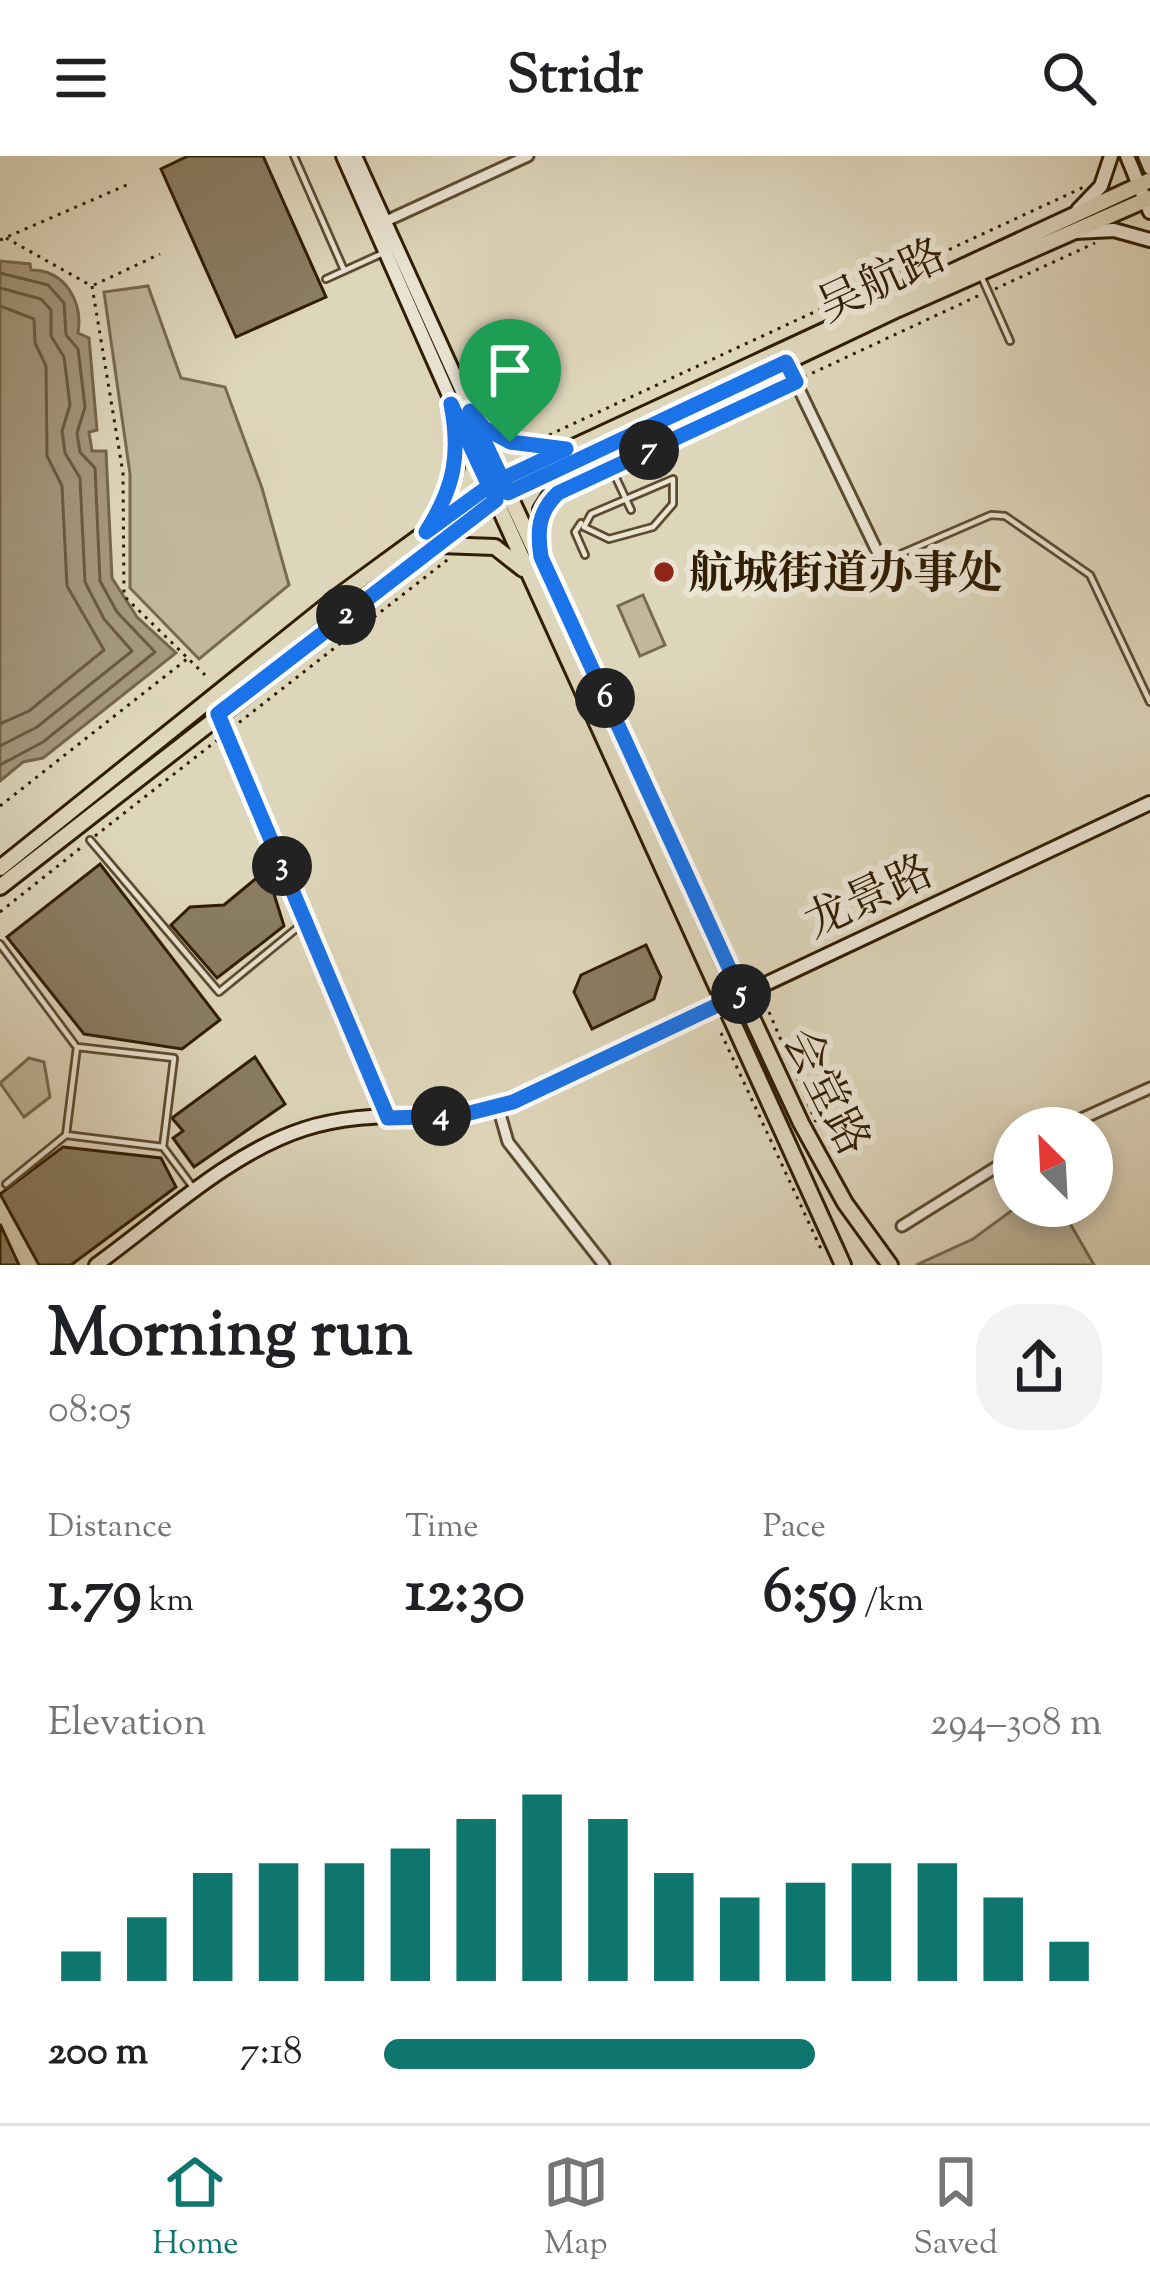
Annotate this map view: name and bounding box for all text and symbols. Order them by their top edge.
text: Stridr [507,39,643,117]
icon: menu [48,45,114,111]
icon: search [1036,45,1102,111]
street label: 吴航路 [808,226,958,342]
pin [459,319,561,442]
icon: arrive [477,337,543,403]
pin: 7 [619,420,679,480]
text: 7 [641,426,657,474]
place label: 航城街道办事处 [688,545,1003,610]
marker: 航城街道办事处 [651,559,677,585]
pin: 2 [316,585,376,645]
text: 2 [338,591,354,639]
pin: 6 [575,668,635,728]
text: 6 [597,674,613,722]
pin: 3 [252,836,312,896]
text: 3 [275,842,289,890]
street label: 龙景路 [795,842,945,958]
pin: 5 [711,964,771,1024]
text: 5 [735,970,747,1018]
street label: 会堂路 [763,1019,883,1168]
pin: 4 [411,1086,471,1146]
text: 4 [433,1092,449,1140]
north arrow [993,1107,1113,1227]
map controls [993,1107,1113,1227]
text: Morning run [48,1291,413,1386]
button: share [976,1304,1102,1430]
text: 08:05 [48,1384,132,1440]
text: Distance [48,1504,172,1552]
text: Time [405,1504,479,1552]
text: Pace [763,1504,826,1552]
text: 1.79 [48,1552,142,1639]
text: 12:30 [405,1552,525,1639]
text: 6:59 [763,1552,857,1639]
text: km [142,1578,194,1626]
text: /km [857,1578,924,1626]
text: Elevation [48,1697,206,1753]
text: 294–308 m [930,1697,1102,1753]
text: 200 m [48,2026,148,2082]
text: 7:18 [240,2026,302,2082]
tab: Home [152,2149,239,2269]
tab: Map [543,2149,609,2269]
tab: Saved [913,2149,998,2269]

